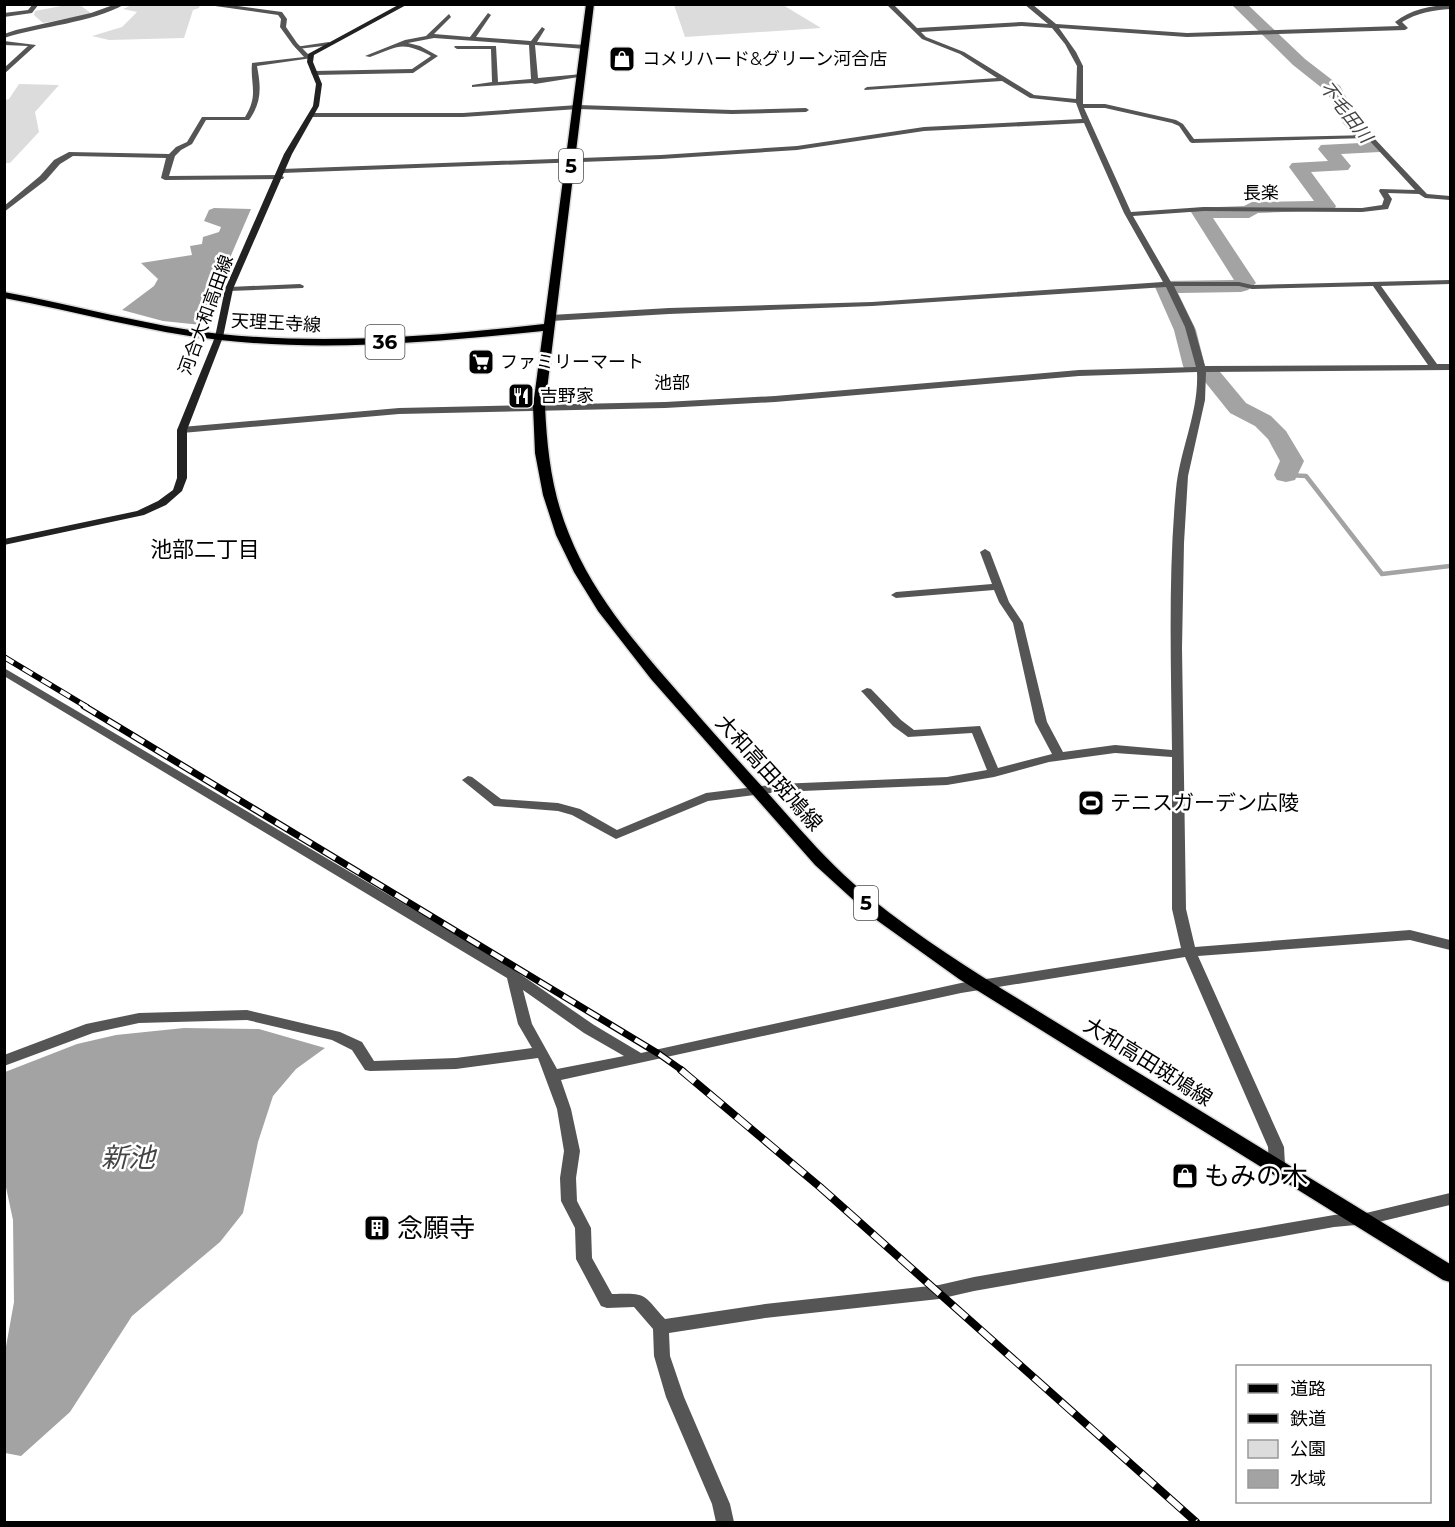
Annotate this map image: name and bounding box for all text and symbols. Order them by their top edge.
shop icon: コメリハード&グリーン河合店 [607,44,637,74]
place label: コメリハード&グリーン河合店 [642,48,887,70]
water label: 不毛田川 [1315,77,1378,149]
road number: 5 [559,149,583,183]
district label: 長楽 [1243,182,1279,204]
street label: 河合大和高田線 [174,252,238,378]
street label: 天理王寺線 [230,310,322,336]
road number: 36 [366,325,404,359]
supermarket icon: ファミリーマート [466,347,496,377]
place label: ファミリーマート [500,351,644,373]
district label: 池部 [654,372,690,394]
restaurant icon: 吉野家 [506,381,536,411]
place label: 吉野家 [540,385,594,407]
district label: 池部二丁目 [150,536,260,563]
street label: 大和高田斑鳩線 [711,710,828,836]
sports icon: テニスガーデン広陵 [1076,788,1106,818]
place label: テニスガーデン広陵 [1110,790,1299,815]
road number: 5 [854,886,878,920]
street label: 大和高田斑鳩線 [1079,1012,1217,1111]
water label: 新池 [101,1141,158,1174]
place label: もみの木 [1204,1160,1308,1192]
shop icon: もみの木 [1170,1161,1200,1191]
place label: 念願寺 [397,1212,475,1244]
building icon: 念願寺 [362,1213,392,1243]
legend [1236,1365,1431,1503]
text: 道路 [1290,1378,1326,1400]
text: 鉄道 [1290,1408,1326,1430]
text: 公園 [1290,1438,1326,1460]
text: 水域 [1290,1468,1326,1490]

